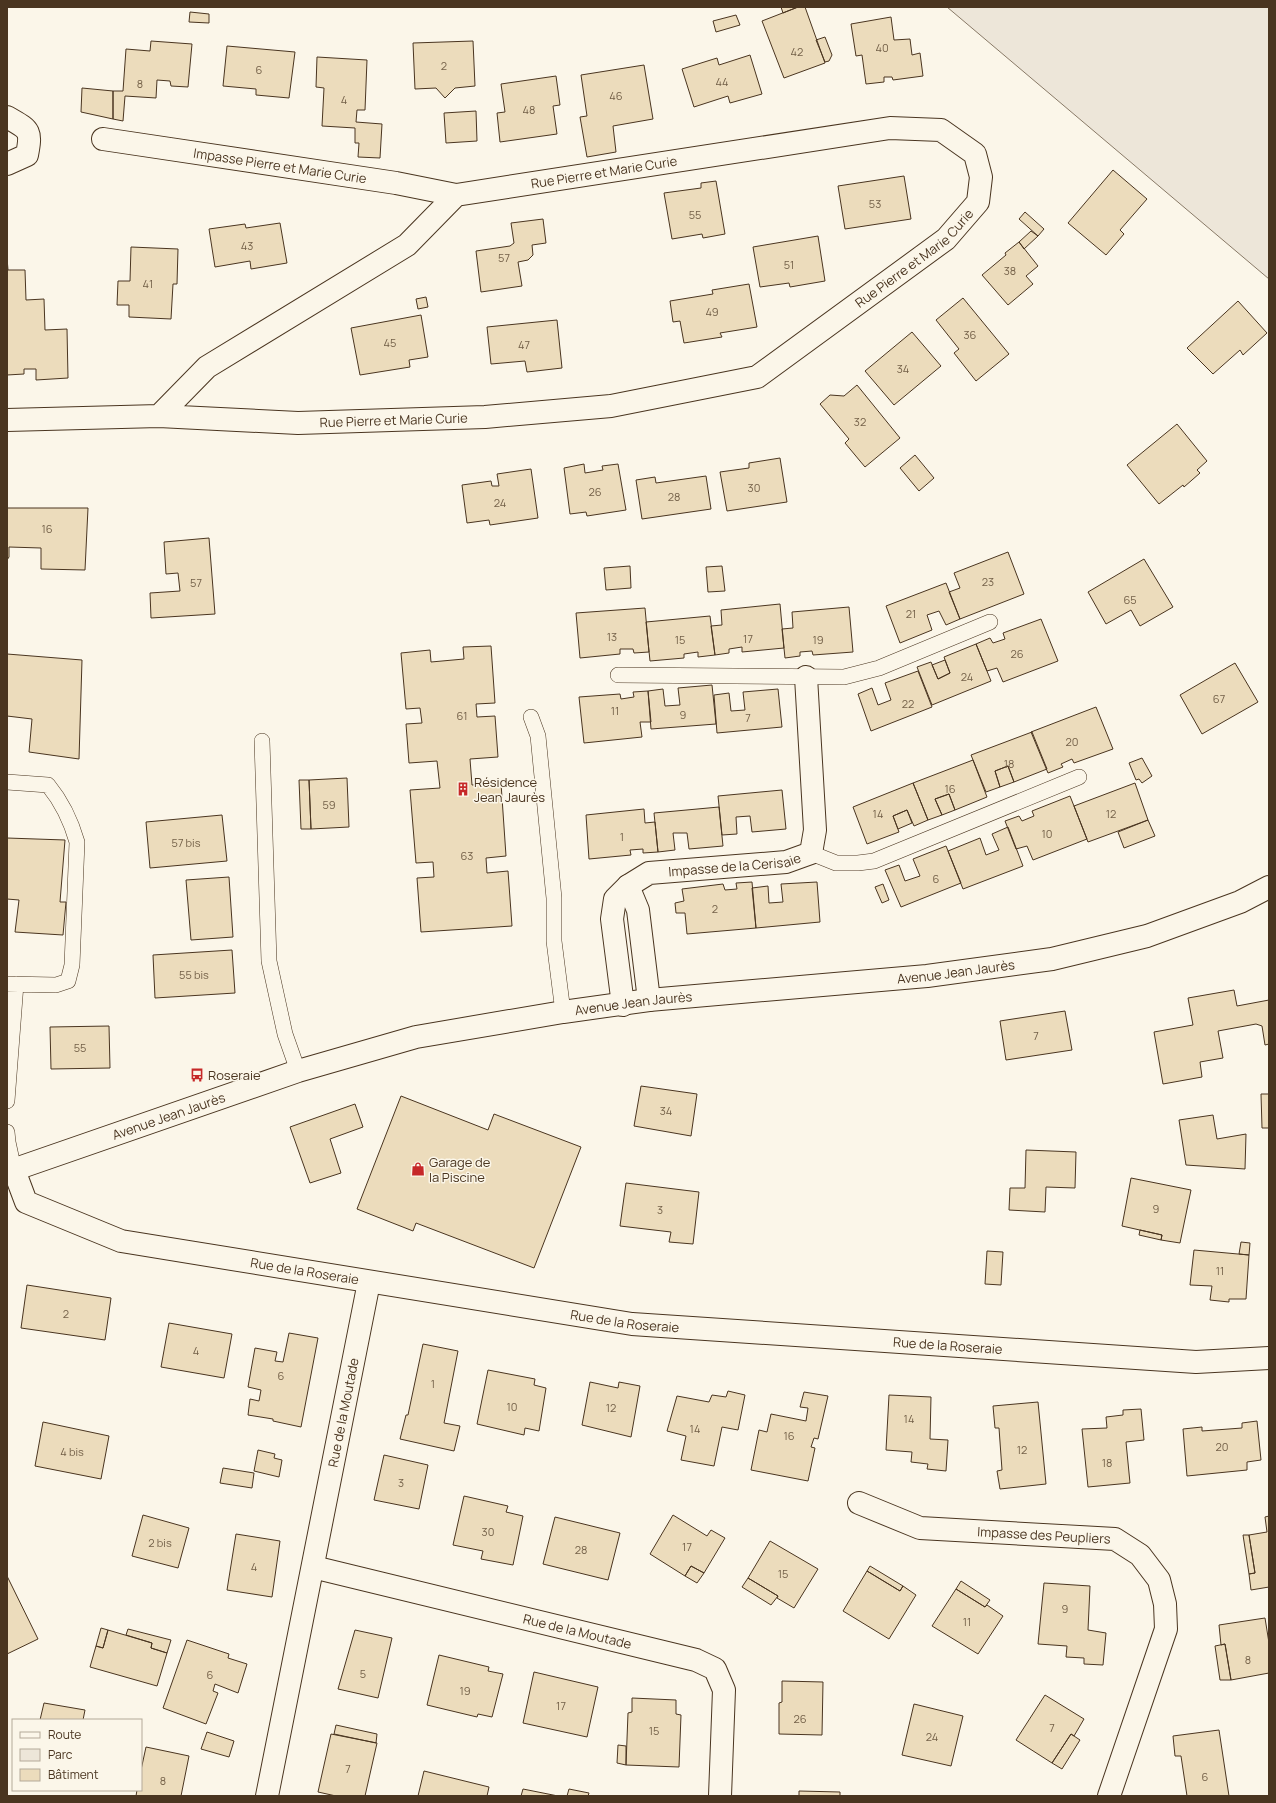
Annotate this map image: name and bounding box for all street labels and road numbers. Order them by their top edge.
street label: Impasse Pierre et Marie Curie [192,144,368,188]
street label: Rue Pierre et Marie Curie [530,151,679,192]
street label: Rue Pierre et Marie Curie [851,205,978,312]
street label: Rue Pierre et Marie Curie [319,409,468,431]
street label: Impasse de la Cerisaie [668,848,804,880]
street label: Avenue Jean Jaurès [896,955,1016,988]
street label: Avenue Jean Jaurès [574,987,693,1019]
street label: Avenue Jean Jaurès [110,1088,228,1144]
street label: Rue de la Roseraie [249,1253,361,1289]
street label: Rue de la Roseraie [569,1305,680,1336]
street label: Rue de la Roseraie [892,1333,1003,1358]
street label: Rue de la Moutade [323,1356,363,1469]
street label: Impasse des Peupliers [977,1522,1111,1548]
street label: Rue de la Moutade [521,1609,634,1653]

